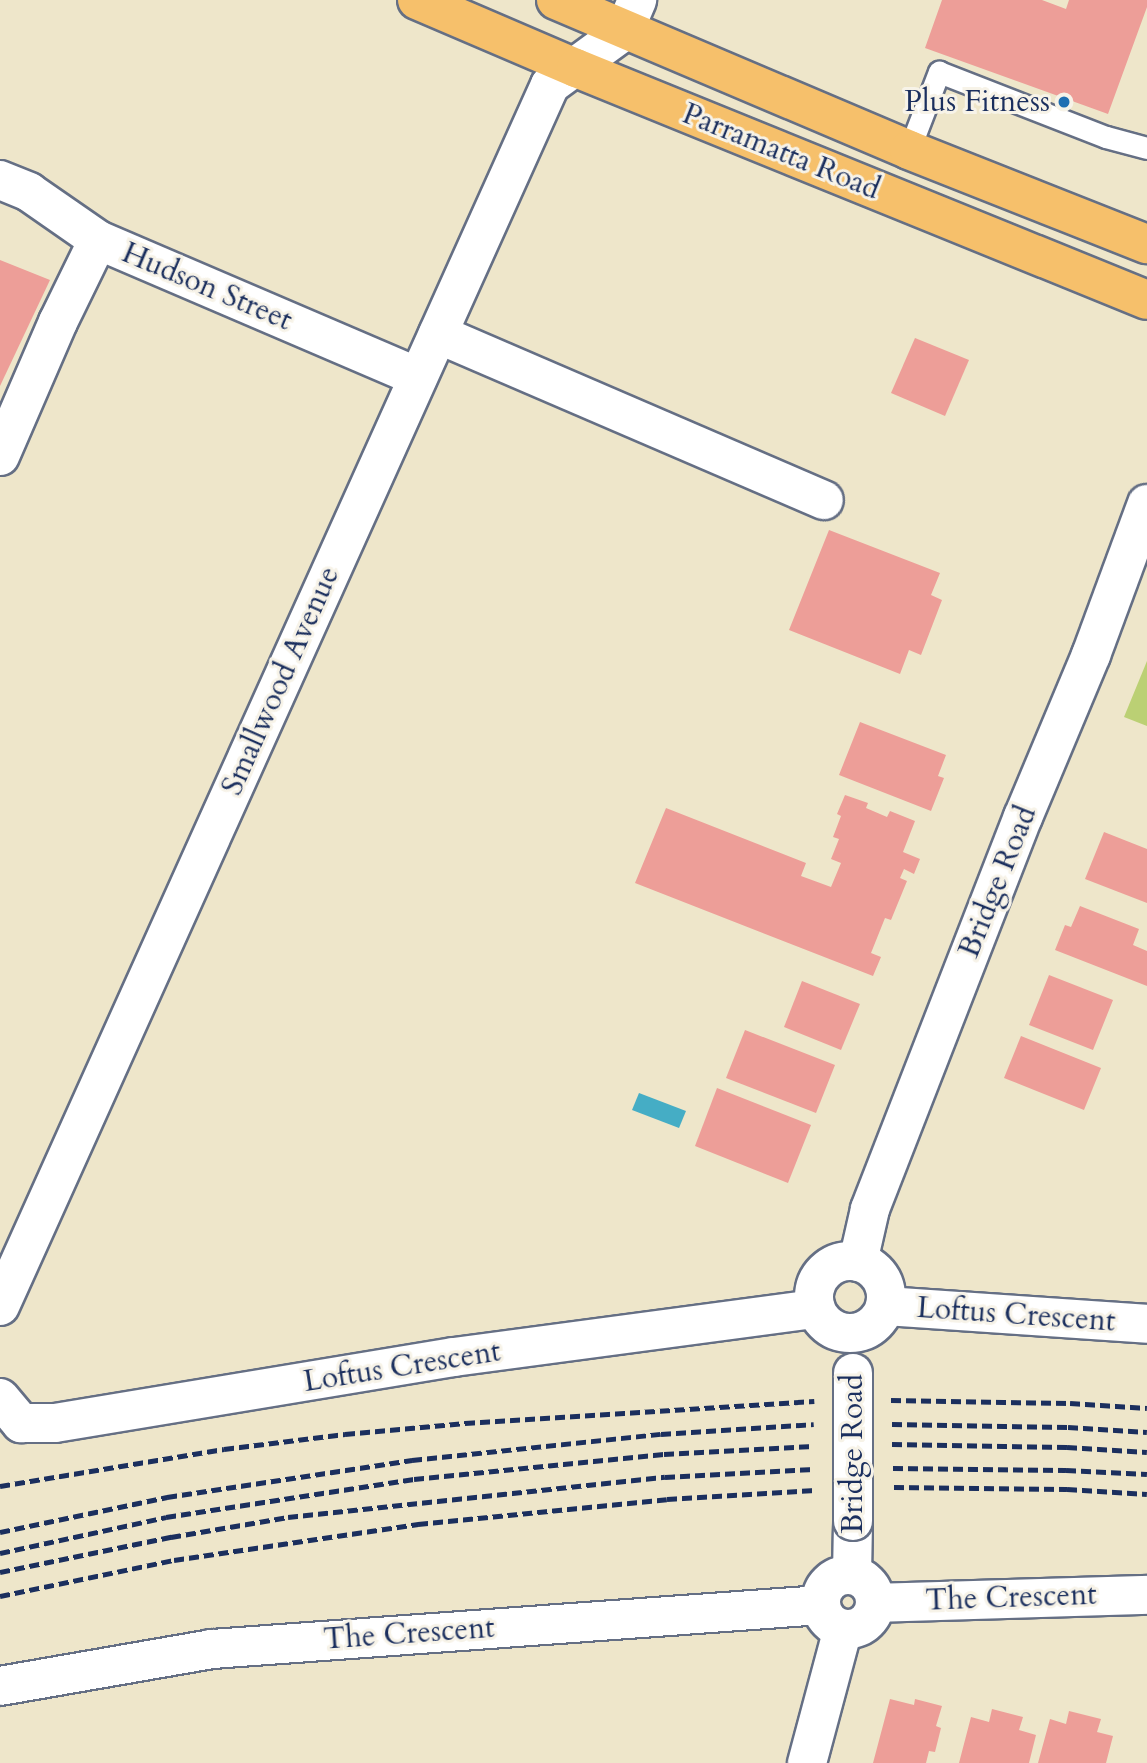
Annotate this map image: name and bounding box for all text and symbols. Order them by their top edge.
place label: Plus Fitness [904,84,1050,120]
marker: Plus Fitness [1056,94,1072,110]
street label: Parramatta Road [677,96,885,208]
street label: Hudson Street [117,235,297,339]
street label: Smallwood Avenue [214,561,348,801]
street label: Bridge Road [951,801,1045,963]
street label: Loftus Crescent [916,1290,1116,1340]
street label: Loftus Crescent [301,1334,503,1400]
street label: Bridge Road [835,1374,871,1534]
street label: The Crescent [925,1577,1097,1619]
street label: The Crescent [322,1610,496,1658]

